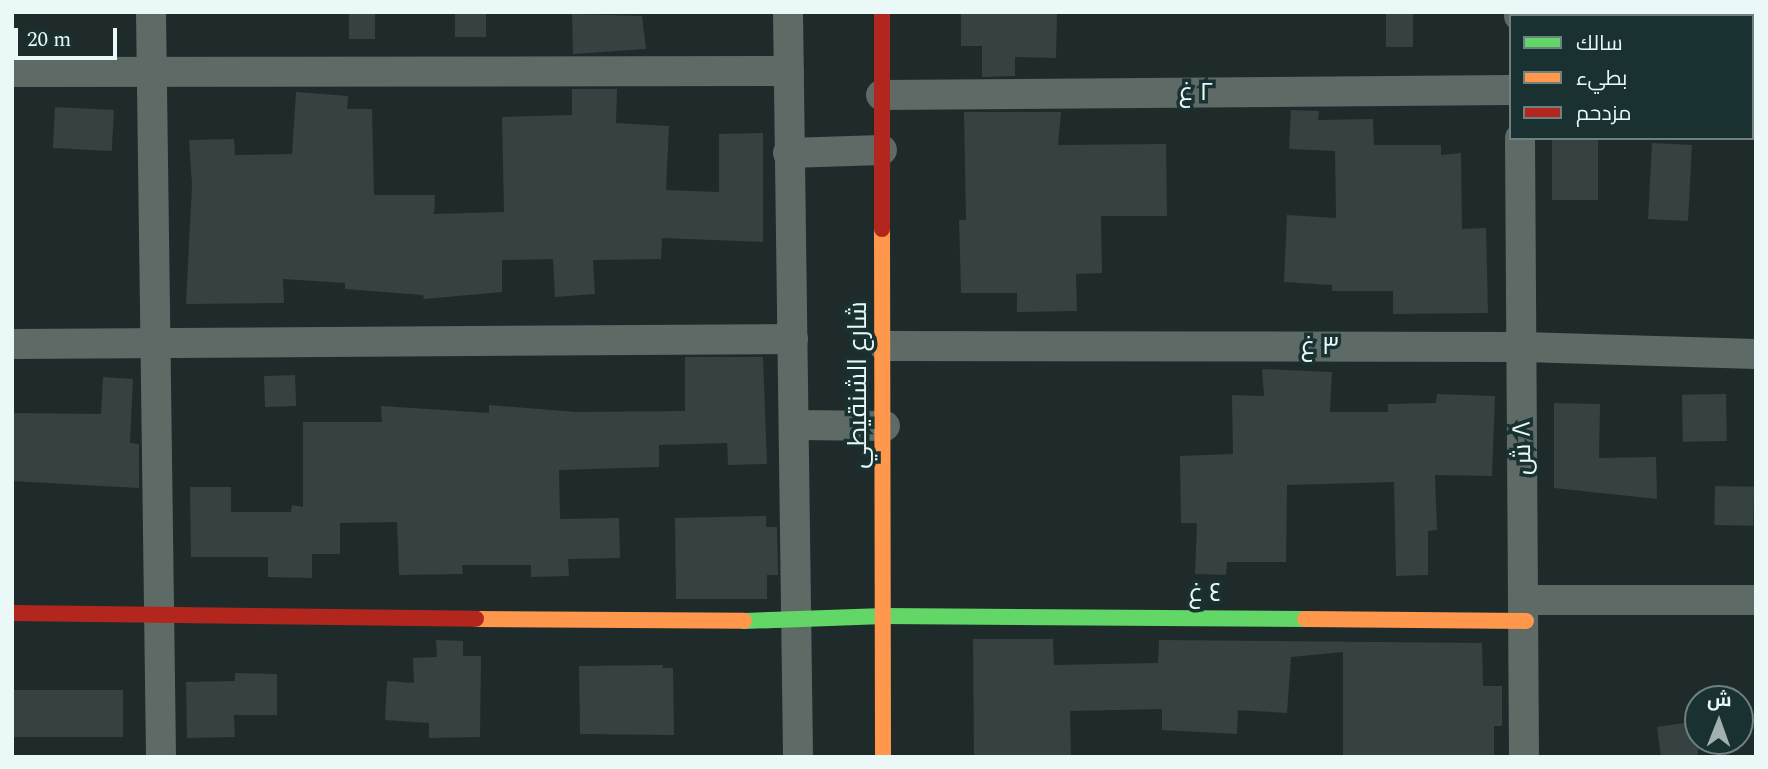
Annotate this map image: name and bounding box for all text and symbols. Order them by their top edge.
scale bar [18,14,121,58]
legend [1509,14,1754,140]
text: 20 m [27,24,71,56]
text: سالك [1576,28,1623,60]
text: بطيء [1576,63,1627,95]
street label: ٢ غ [1179,77,1213,109]
text: مزدحم [1576,98,1631,130]
street label: شارع الشنقيطي [843,301,875,469]
street label: ٣ غ [1301,331,1339,363]
street label: ٨ ش [1507,421,1539,475]
street label: ٤ غ [1188,578,1222,610]
north arrow [1684,685,1754,755]
text: ش [1707,686,1732,715]

